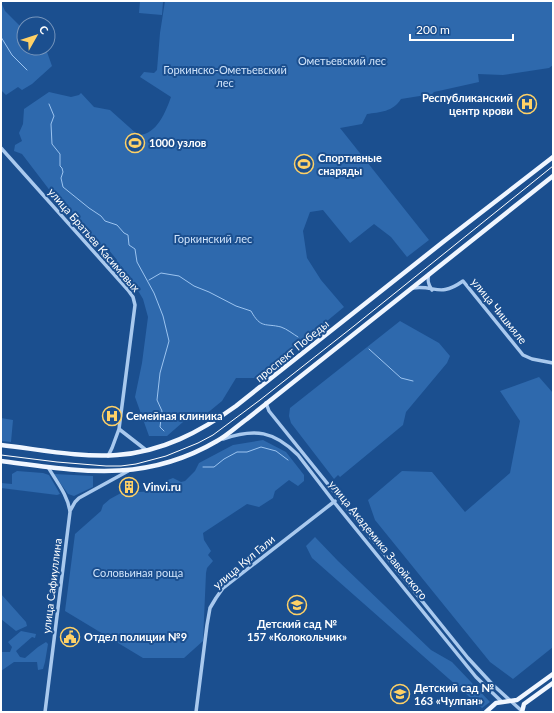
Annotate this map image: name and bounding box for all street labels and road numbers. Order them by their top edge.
street label: улица Братьев Касимовых [46,185,143,295]
street label: улица Чишмяле [469,275,530,346]
street label: проспект Победы [252,317,331,384]
street label: улица Академика Завойского [326,478,430,602]
street label: улица Кул Гали [210,532,277,591]
street label: улица Сафиуллина [39,538,64,634]

